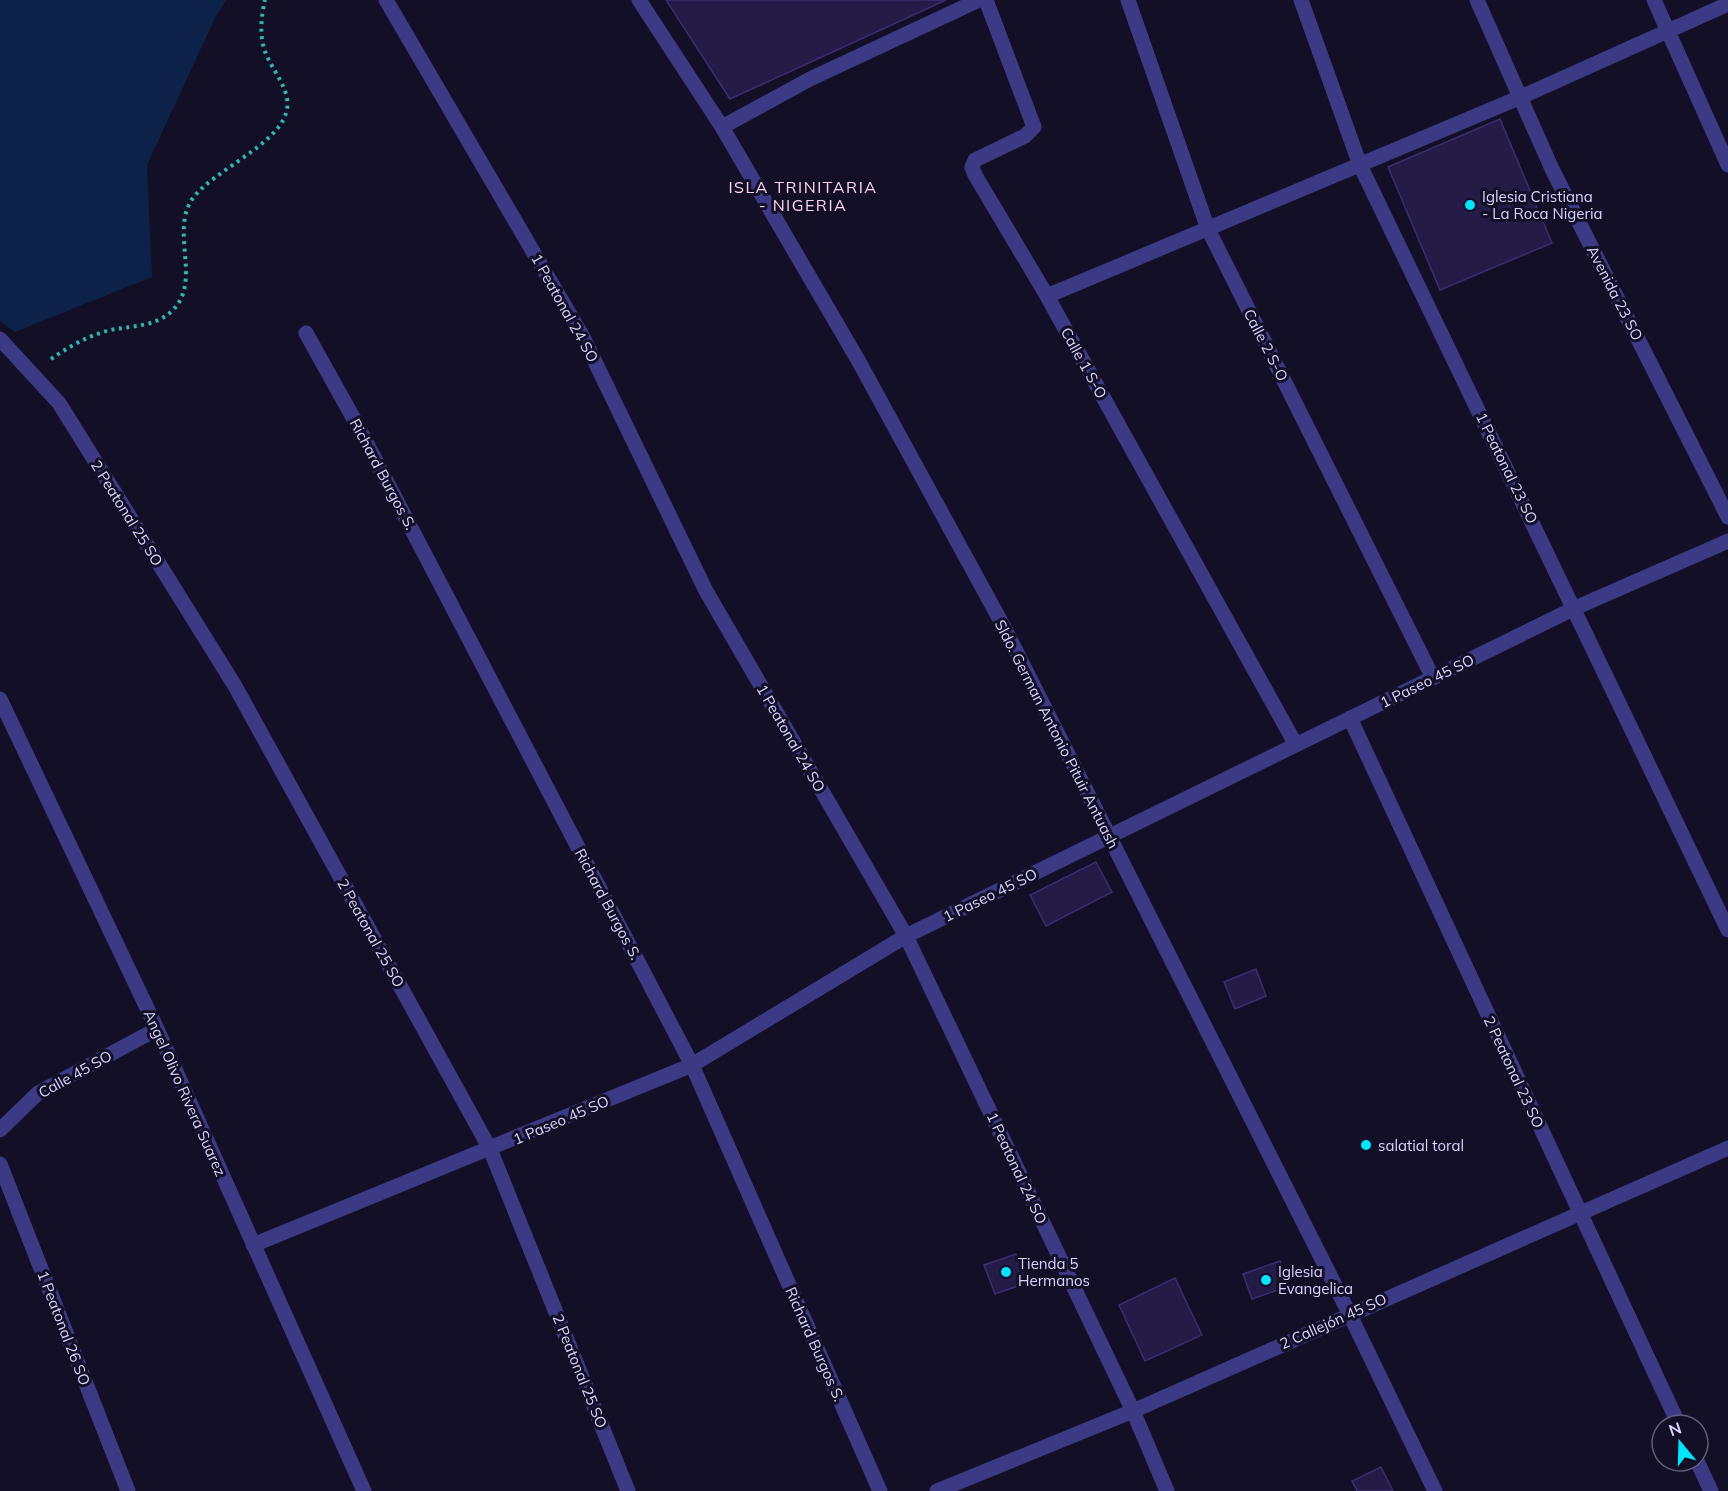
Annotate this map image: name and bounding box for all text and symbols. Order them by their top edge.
district label: ISLA TRINITARIA - NIGERIA [728,177,878,215]
place label: Iglesia Cristiana - La Roca Nigeria [1482,187,1602,223]
marker: Iglesia Cristiana - La Roca Nigeria [1463,198,1477,212]
street label: Avenida 23 SO [1583,242,1647,344]
street label: 1 Peatonal 24 SO [527,250,603,366]
street label: Calle 2 S-O [1240,306,1292,384]
street label: Calle 1 S-O [1057,324,1111,402]
street label: 1 Peatonal 23 SO [1472,409,1542,527]
street label: Richard Burgos S. [346,415,420,533]
street label: 2 Peatonal 25 SO [87,456,167,570]
street label: Sldo. German Antonio Pituir Antuash [991,616,1123,852]
street label: 1 Paseo 45 SO [1377,650,1477,712]
street label: 1 Peatonal 24 SO [752,681,830,795]
street label: Richard Burgos S. [571,845,645,963]
street label: 1 Paseo 45 SO [940,864,1040,926]
street label: 2 Peatonal 25 SO [333,875,409,991]
street label: Angel Olivo Rivera Suarez [140,1007,230,1179]
street label: 2 Peatonal 23 SO [1480,1013,1548,1131]
street label: Calle 45 SO [35,1046,115,1102]
street label: 1 Paseo 45 SO [510,1091,612,1149]
street label: 1 Peatonal 24 SO [983,1109,1051,1227]
place label: salatial toral [1378,1136,1464,1155]
marker: salatial toral [1359,1138,1373,1152]
place label: Tienda 5 Hermanos [1018,1254,1090,1290]
place label: Iglesia Evangelica [1278,1262,1353,1298]
marker: Tienda 5 Hermanos [999,1265,1013,1279]
street label: 1 Peatonal 26 SO [33,1268,95,1388]
marker: Iglesia Evangelica [1259,1273,1273,1287]
street label: Richard Burgos S. [781,1284,849,1404]
street label: 2 Callejón 45 SO [1277,1289,1389,1353]
street label: 2 Peatonal 25 SO [548,1311,612,1431]
north arrow [1650,1413,1710,1473]
text: N [1666,1417,1684,1440]

